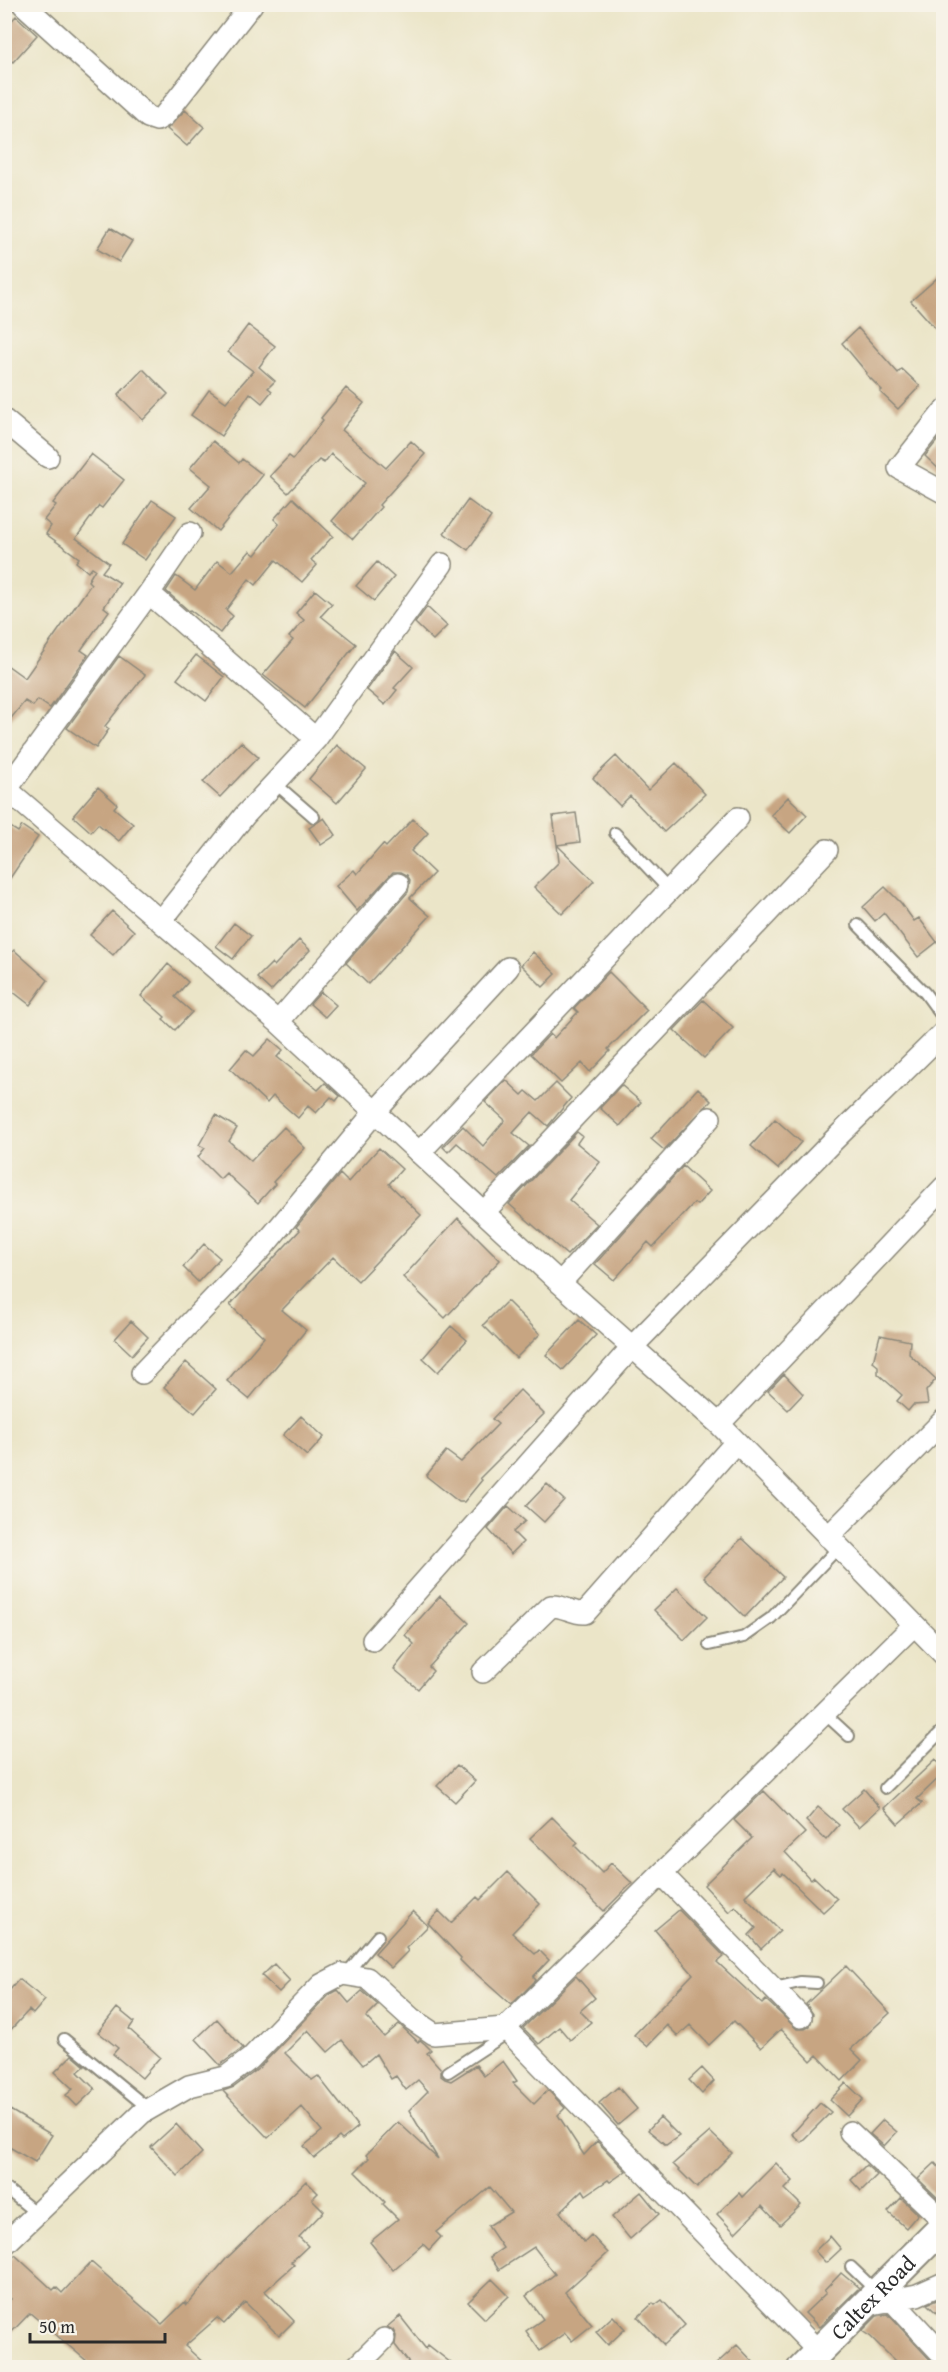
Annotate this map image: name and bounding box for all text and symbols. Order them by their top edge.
street label: Caltex Road [823,2247,923,2347]
scale bar [30,2306,165,2344]
text: 50 m [39,2313,75,2340]

